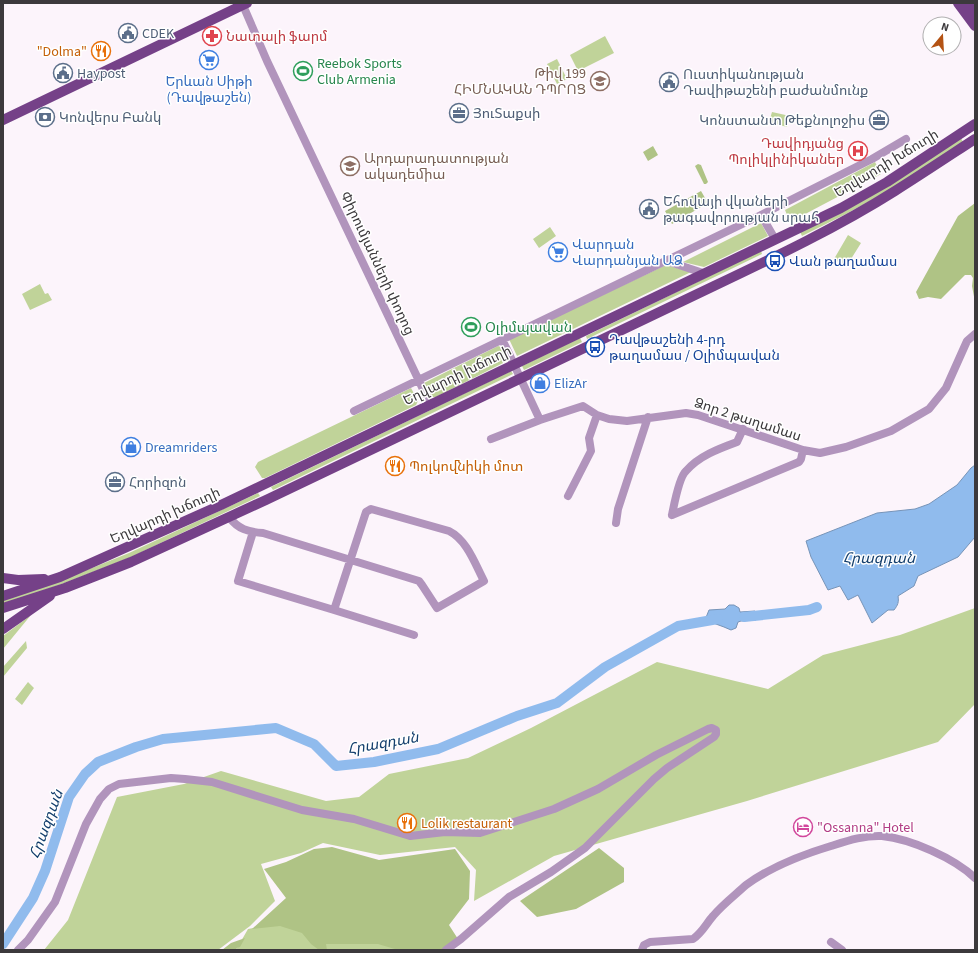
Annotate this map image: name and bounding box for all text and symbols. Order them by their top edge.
north arrow [922,16,962,56]
text: N [939,19,951,35]
public building icon: CDEK [117,22,139,44]
place label: CDEK [142,24,175,44]
pharmacy icon: Նատալի ֆարմ [201,25,223,47]
place label: Նատալի ֆարմ [226,27,327,47]
restaurant icon: "Dolma" [90,40,112,62]
place label: "Dolma" [37,42,87,62]
supermarket icon: Երևան Սիթի (Դավթաշեն) [198,49,220,71]
place label: Reebok Sports Club Armenia [317,54,402,90]
sports icon: Reebok Sports Club Armenia [292,60,314,82]
public building icon: Haypost [52,62,74,84]
place label: Haypost [77,64,126,84]
place label: Թիվ 199 ՀԻՄՆԱԿԱՆ ԴՊՐՈՑ [454,64,586,100]
place label: Ուստիկանության Դավիթաշենի բաժանմունք [683,65,868,101]
school or university icon: Թիվ 199 ՀԻՄՆԱԿԱՆ ԴՊՐՈՑ [589,70,611,92]
public building icon: Ուստիկանության Դավիթաշենի բաժանմունք [658,71,680,93]
place label: Երևան Սիթի (Դավթաշեն) [165,72,253,108]
office icon: ՅուՏաքսի [448,102,470,124]
place label: ՅուՏաքսի [473,104,540,124]
bank icon: Կոնվերս Բանկ [34,106,56,128]
place label: Կոնվերս Բանկ [59,108,161,128]
office icon: Կոնստանտ Թեքնոլոջիս [868,109,890,131]
place label: Կոնստանտ Թեքնոլոջիս [699,111,865,131]
street label: Եղվարդի խճուղի [831,125,942,203]
place label: Դավիդյանց Պոլիկլինիկաներ [728,134,844,170]
hospital icon: Դավիդյանց Պոլիկլինիկաներ [847,140,869,162]
place label: Արդարադատության ակադեմիա [364,149,509,185]
school or university icon: Արդարադատության ակադեմիա [339,155,361,177]
street label: Փիրումյանների փողոց [335,188,419,339]
place label: Եհովայի վկաների թագավորության սրահ [663,192,819,228]
public building icon: Եհովայի վկաների թագավորության սրահ [638,198,660,220]
place label: Վարդան Վարդանյան ԱՁ [572,235,683,271]
supermarket icon: Վարդան Վարդանյան ԱՁ [547,241,569,263]
bus stop icon: Վան թաղամաս [764,250,786,272]
place label: Վան թաղամաս [789,252,897,272]
sports icon: Օլիմպավան [460,316,482,338]
place label: Օլիմպավան [485,318,572,338]
place label: Դավթաշենի 4-րդ թաղամաս / Օլիմպավան [609,330,780,366]
bus stop icon: Դավթաշենի 4-րդ թաղամաս / Օլիմպավան [584,336,606,358]
street label: Եղվարդի խճուղի [400,341,515,411]
shop icon: ElizAr [529,372,551,394]
place label: ElizAr [554,374,587,394]
street label: Ձոր 2 թաղամաս [692,393,804,447]
shop icon: Dreamriders [120,436,142,458]
place label: Dreamriders [145,438,218,458]
restaurant icon: Պոլկովնիկի մոտ [384,455,406,477]
place label: Պոլկովնիկի մոտ [409,457,523,477]
office icon: Հորիզոն [104,471,126,493]
place label: Հորիզոն [129,473,186,493]
street label: Եղվարդի խճուղի [107,483,224,549]
water label: Հրազդան [843,548,916,569]
water label: Հրազդան [346,727,421,760]
water label: Հրազդան [24,786,69,862]
restaurant icon: Lolik restaurant [396,812,418,834]
place label: Lolik restaurant [421,814,513,834]
hotel icon: "Ossanna" Hotel [792,816,814,838]
place label: "Ossanna" Hotel [817,818,914,838]

